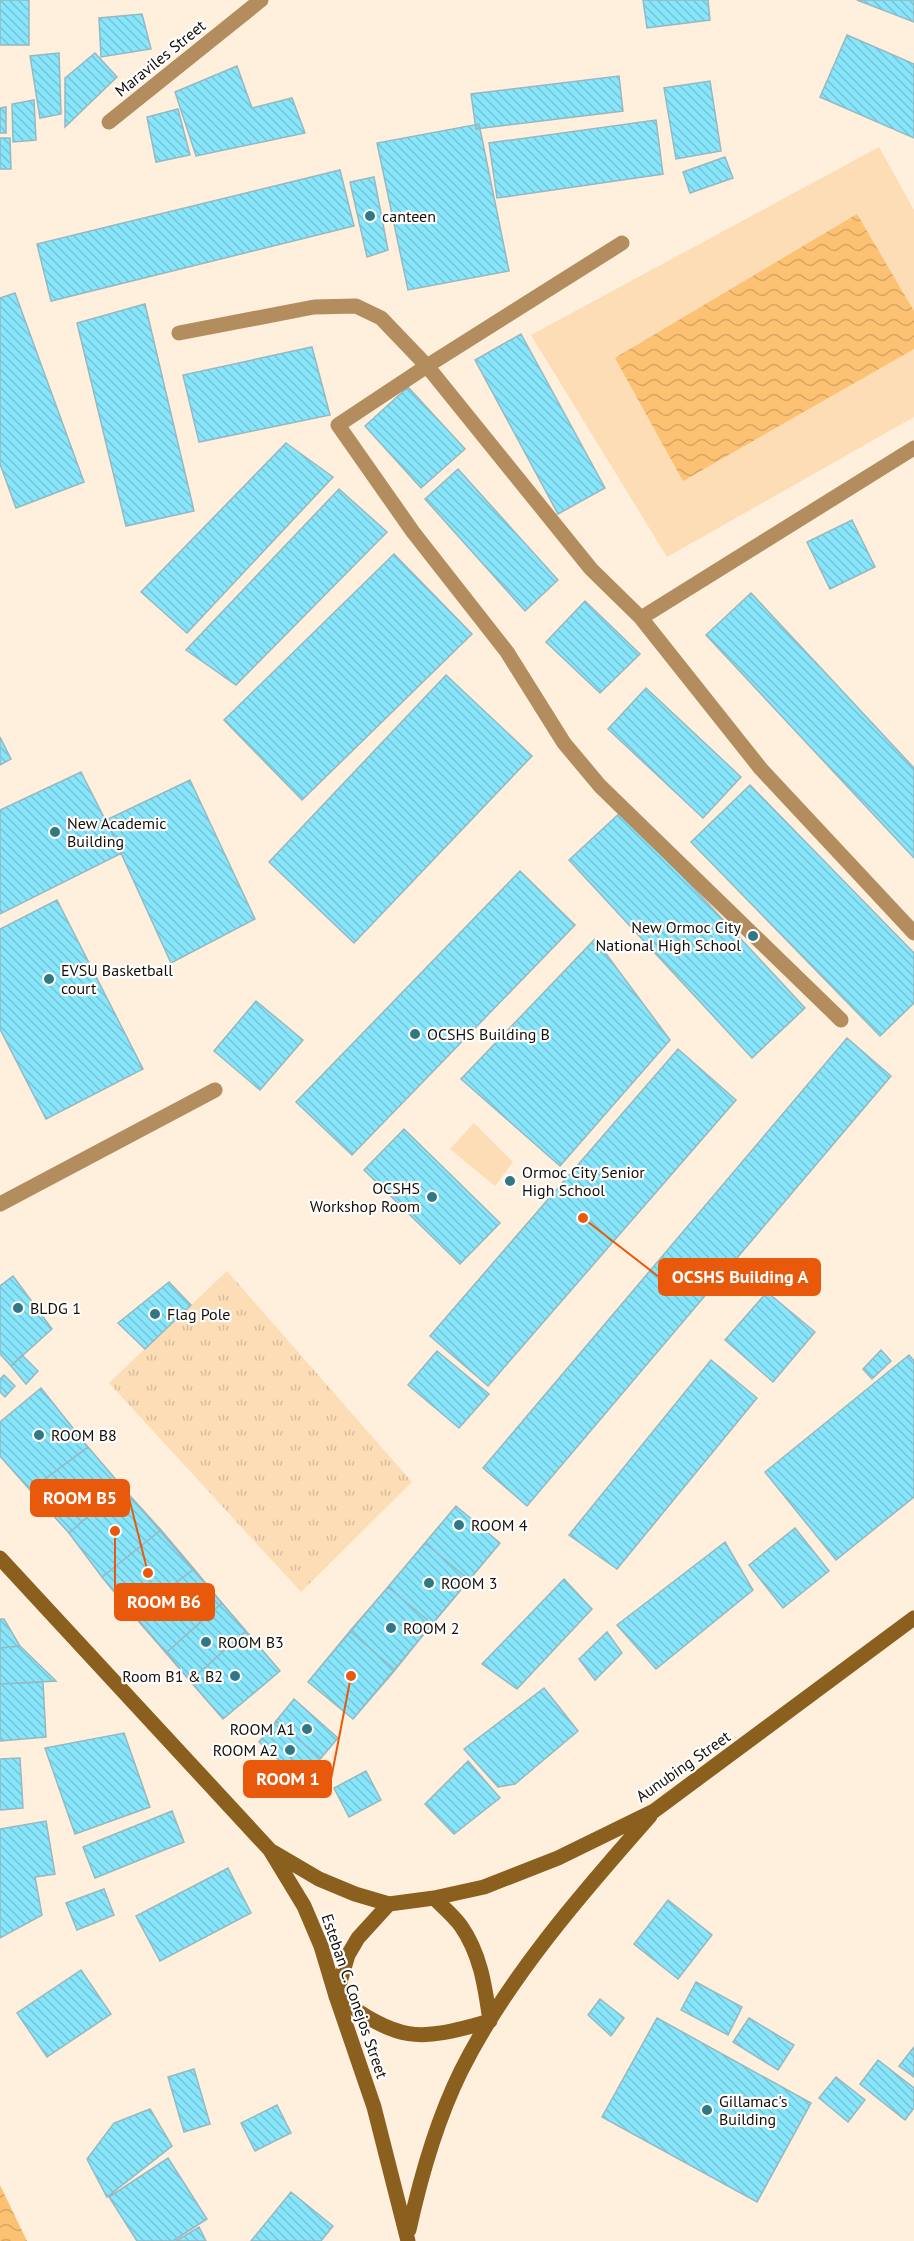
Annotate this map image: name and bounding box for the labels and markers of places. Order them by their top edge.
place label: canteen [382,206,436,226]
marker: canteen [363,209,377,223]
place label: New Academic Building [67,813,166,851]
marker: New Academic Building [48,825,62,839]
place label: New Ormoc City National High School [595,917,742,955]
marker: New Ormoc City National High School [746,929,760,943]
place label: EVSU Basketball court [61,960,173,998]
marker: EVSU Basketball court [42,972,56,986]
place label: OCSHS Building B [427,1024,550,1044]
marker: OCSHS Building B [408,1027,422,1041]
place label: Ormoc City Senior High School [522,1162,645,1200]
marker: Ormoc City Senior High School [503,1174,517,1188]
place label: OCSHS Workshop Room [310,1178,420,1216]
marker: OCSHS Workshop Room [425,1190,439,1204]
callout: OCSHS Building A [659,1259,820,1295]
place label: BLDG 1 [30,1298,81,1318]
marker: BLDG 1 [11,1301,25,1315]
place label: Flag Pole [167,1304,231,1324]
marker: Flag Pole [148,1307,162,1321]
place label: ROOM B8 [51,1425,117,1445]
marker: ROOM B8 [32,1428,46,1442]
callout: ROOM B5 [31,1480,129,1516]
place label: ROOM 4 [471,1515,528,1535]
marker: ROOM 4 [452,1518,466,1532]
place label: ROOM 3 [441,1573,497,1593]
marker: ROOM 3 [422,1576,436,1590]
callout: ROOM B6 [115,1584,214,1620]
place label: ROOM 2 [403,1618,459,1638]
marker: ROOM 2 [384,1621,398,1635]
place label: ROOM B3 [218,1632,284,1652]
marker: ROOM B3 [199,1635,213,1649]
place label: Room B1 & B2 [122,1666,223,1686]
marker: Room B1 & B2 [228,1669,242,1683]
place label: ROOM A1 [230,1719,295,1739]
marker: ROOM A1 [300,1722,314,1736]
place label: ROOM A2 [213,1740,278,1760]
marker: ROOM A2 [283,1743,297,1757]
callout: ROOM 1 [244,1761,331,1797]
place label: Gillamac's Building [719,2091,788,2129]
marker: Gillamac's Building [700,2103,714,2117]

